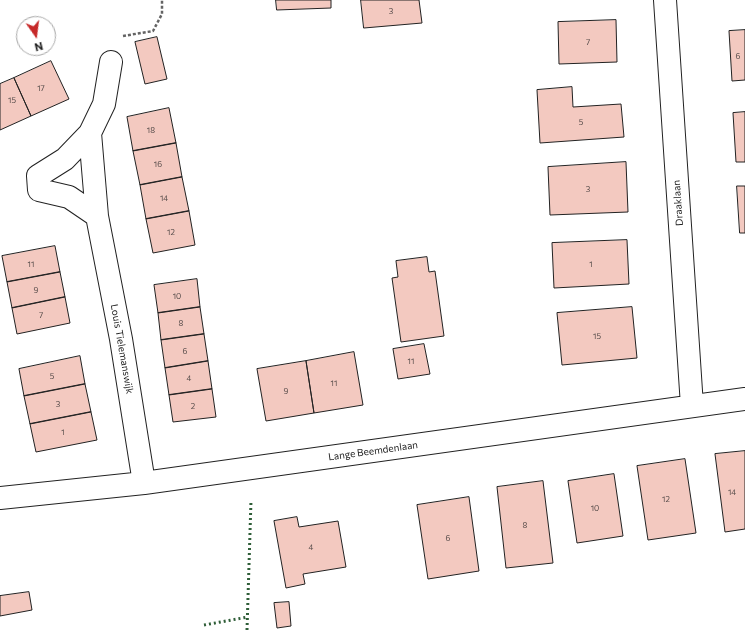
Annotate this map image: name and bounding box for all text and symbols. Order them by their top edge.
house number: 3 [389,6,393,16]
north arrow [16,16,56,56]
house number: 7 [586,37,590,47]
text: N [33,40,44,54]
house number: 6 [736,51,740,61]
house number: 17 [37,83,45,93]
house number: 15 [8,95,16,105]
house number: 5 [579,117,583,127]
house number: 18 [147,125,155,135]
house number: 16 [154,159,162,169]
street label: Draaklaan [670,180,686,226]
house number: 3 [586,184,590,194]
house number: 14 [160,193,168,203]
house number: 12 [167,227,175,237]
house number: 11 [28,259,34,269]
house number: 1 [589,259,593,269]
house number: 9 [34,285,38,295]
house number: 10 [173,291,181,301]
street label: Louis Tielemanswijk [108,303,136,395]
house number: 7 [39,310,43,320]
house number: 8 [179,318,183,328]
house number: 15 [593,331,601,341]
house number: 6 [183,346,187,356]
house number: 11 [408,356,414,366]
house number: 5 [50,371,54,381]
house number: 4 [187,373,191,383]
house number: 11 [331,378,337,388]
house number: 9 [284,386,288,396]
house number: 3 [56,399,60,409]
house number: 2 [191,401,195,411]
house number: 1 [61,427,65,437]
street label: Lange Beemdenlaan [327,439,419,463]
house number: 14 [728,487,736,497]
house number: 12 [662,494,670,504]
house number: 10 [591,503,599,513]
house number: 8 [523,520,527,530]
house number: 6 [446,533,450,543]
house number: 4 [309,542,313,552]

